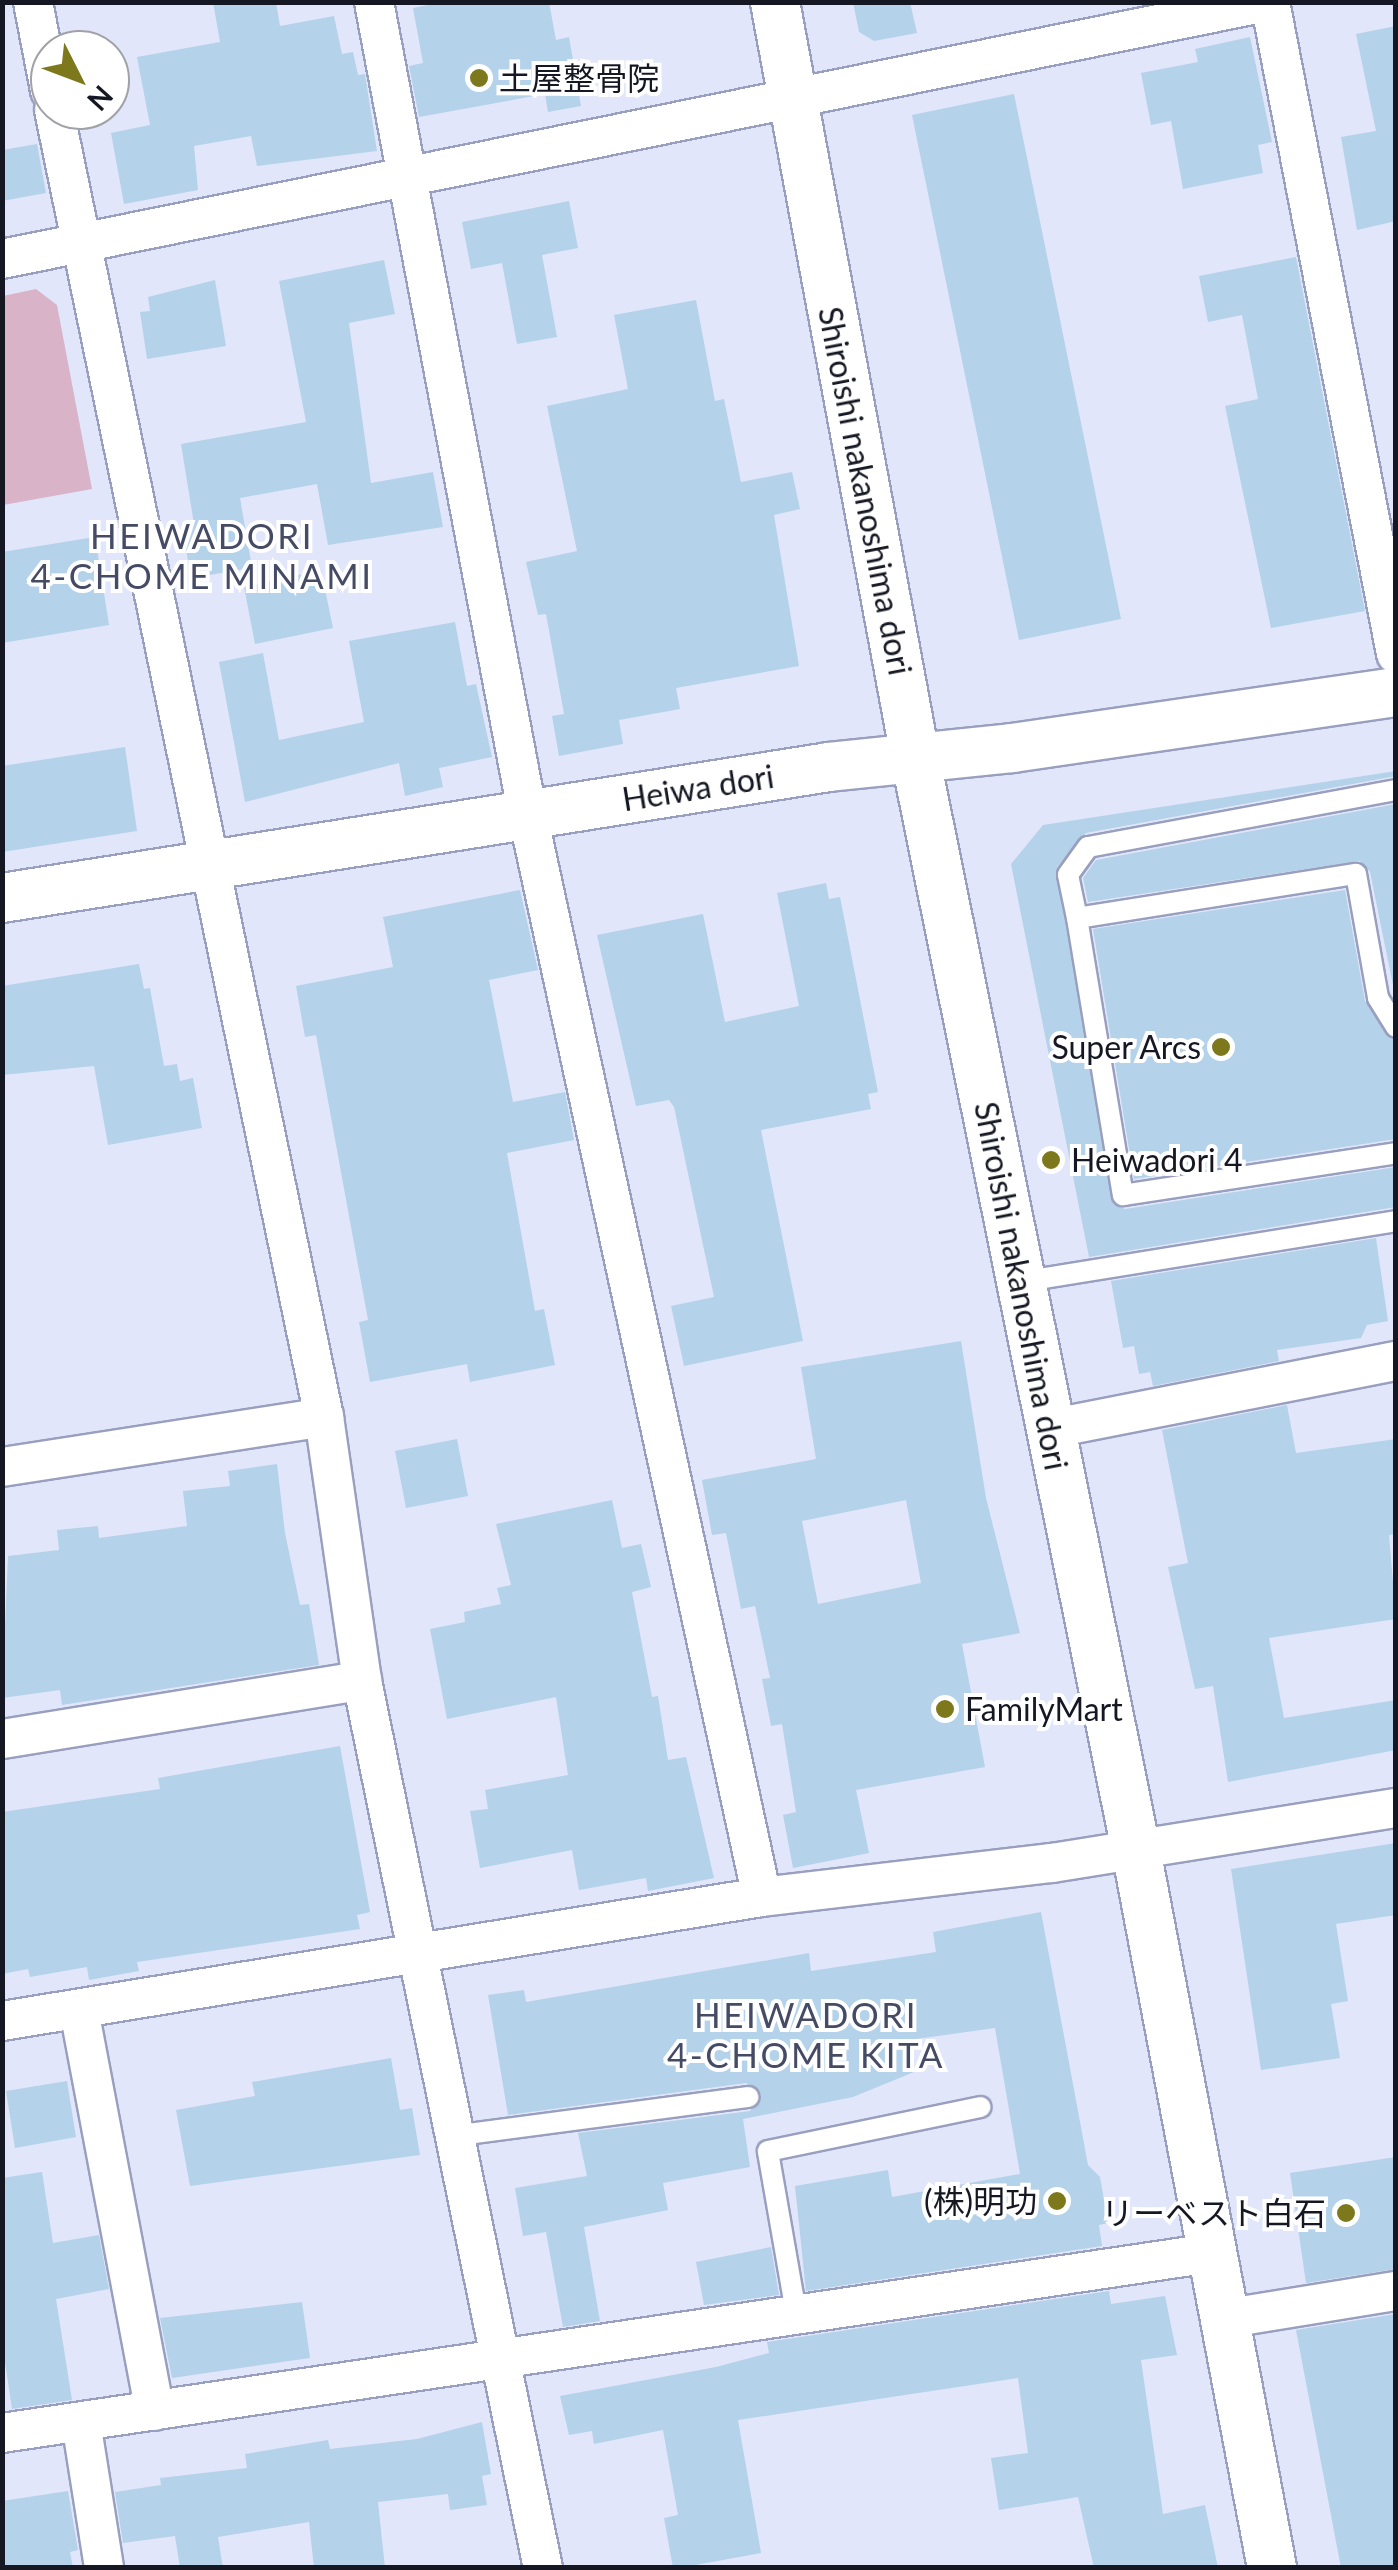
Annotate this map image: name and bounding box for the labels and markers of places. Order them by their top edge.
place label: 土屋整骨院 [499,59,659,97]
marker: 土屋整骨院 [468,67,490,89]
place label: Super Arcs [1050,1028,1201,1066]
marker: Super Arcs [1210,1036,1232,1058]
place label: Heiwadori 4 [1071,1141,1243,1179]
marker: Heiwadori 4 [1040,1149,1062,1171]
place label: FamilyMart [965,1690,1123,1728]
marker: FamilyMart [934,1698,956,1720]
place label: (株)明功 [924,2182,1037,2220]
marker: (株)明功 [1046,2190,1068,2212]
place label: リーベスト白石 [1102,2194,1326,2232]
marker: リーベスト白石 [1335,2202,1357,2224]

